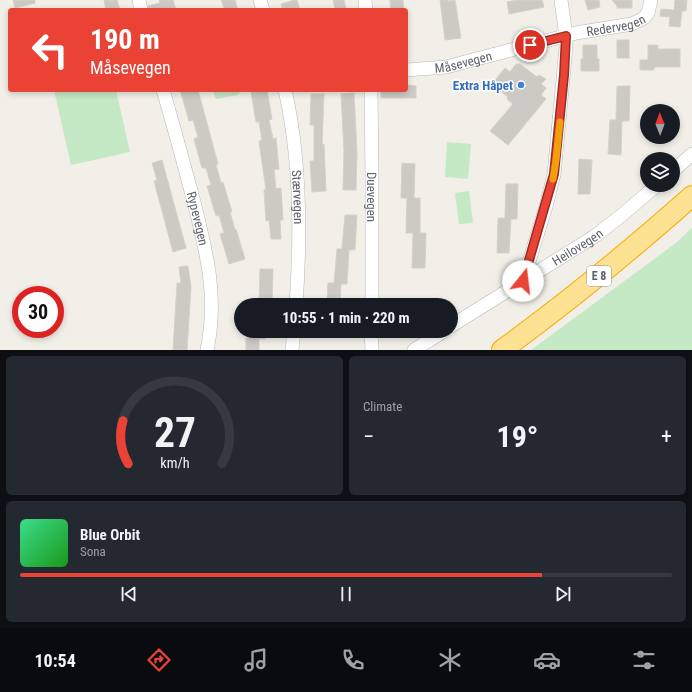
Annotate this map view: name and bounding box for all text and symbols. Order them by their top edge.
street label: Redervegen [585,11,648,39]
text: 190 m [90,23,160,56]
icon: left [24,24,76,76]
pin [513,28,547,62]
icon: arrive [519,34,541,56]
street label: Måsevegen [434,48,493,75]
text: Måsevegen [90,57,171,78]
place label: Extra Håpet [453,78,513,93]
marker: Extra Håpet [516,80,526,90]
north arrow [640,104,680,144]
map controls [640,104,680,192]
button: layers [640,152,680,192]
street label: Stærvegen [289,169,306,224]
street label: Duevegen [364,172,380,222]
street label: Rypevegen [184,190,212,247]
street label: Heilovegen [549,225,606,268]
position arrow [502,260,544,302]
road number: E 8 [587,266,611,286]
speed limit sign: 30 [12,286,64,338]
text: 10:55 · 1 min · 220 m [282,309,410,327]
text: Climate [363,399,402,414]
text: 27 [153,407,196,456]
text: 19° [497,419,539,454]
text: − [363,424,374,449]
text: + [661,424,672,449]
text: km/h [160,454,189,470]
text: Blue Orbit [80,526,140,544]
text: Sona [80,544,106,559]
icon: previous [118,583,140,605]
icon: pause [335,583,357,605]
icon: next [552,583,574,605]
icon: directions [145,646,173,674]
icon: music [242,646,270,674]
icon: phone [339,646,367,674]
icon: climate [436,646,464,674]
icon: car [533,646,561,674]
icon: filters [630,646,658,674]
text: 10:54 [34,650,76,671]

